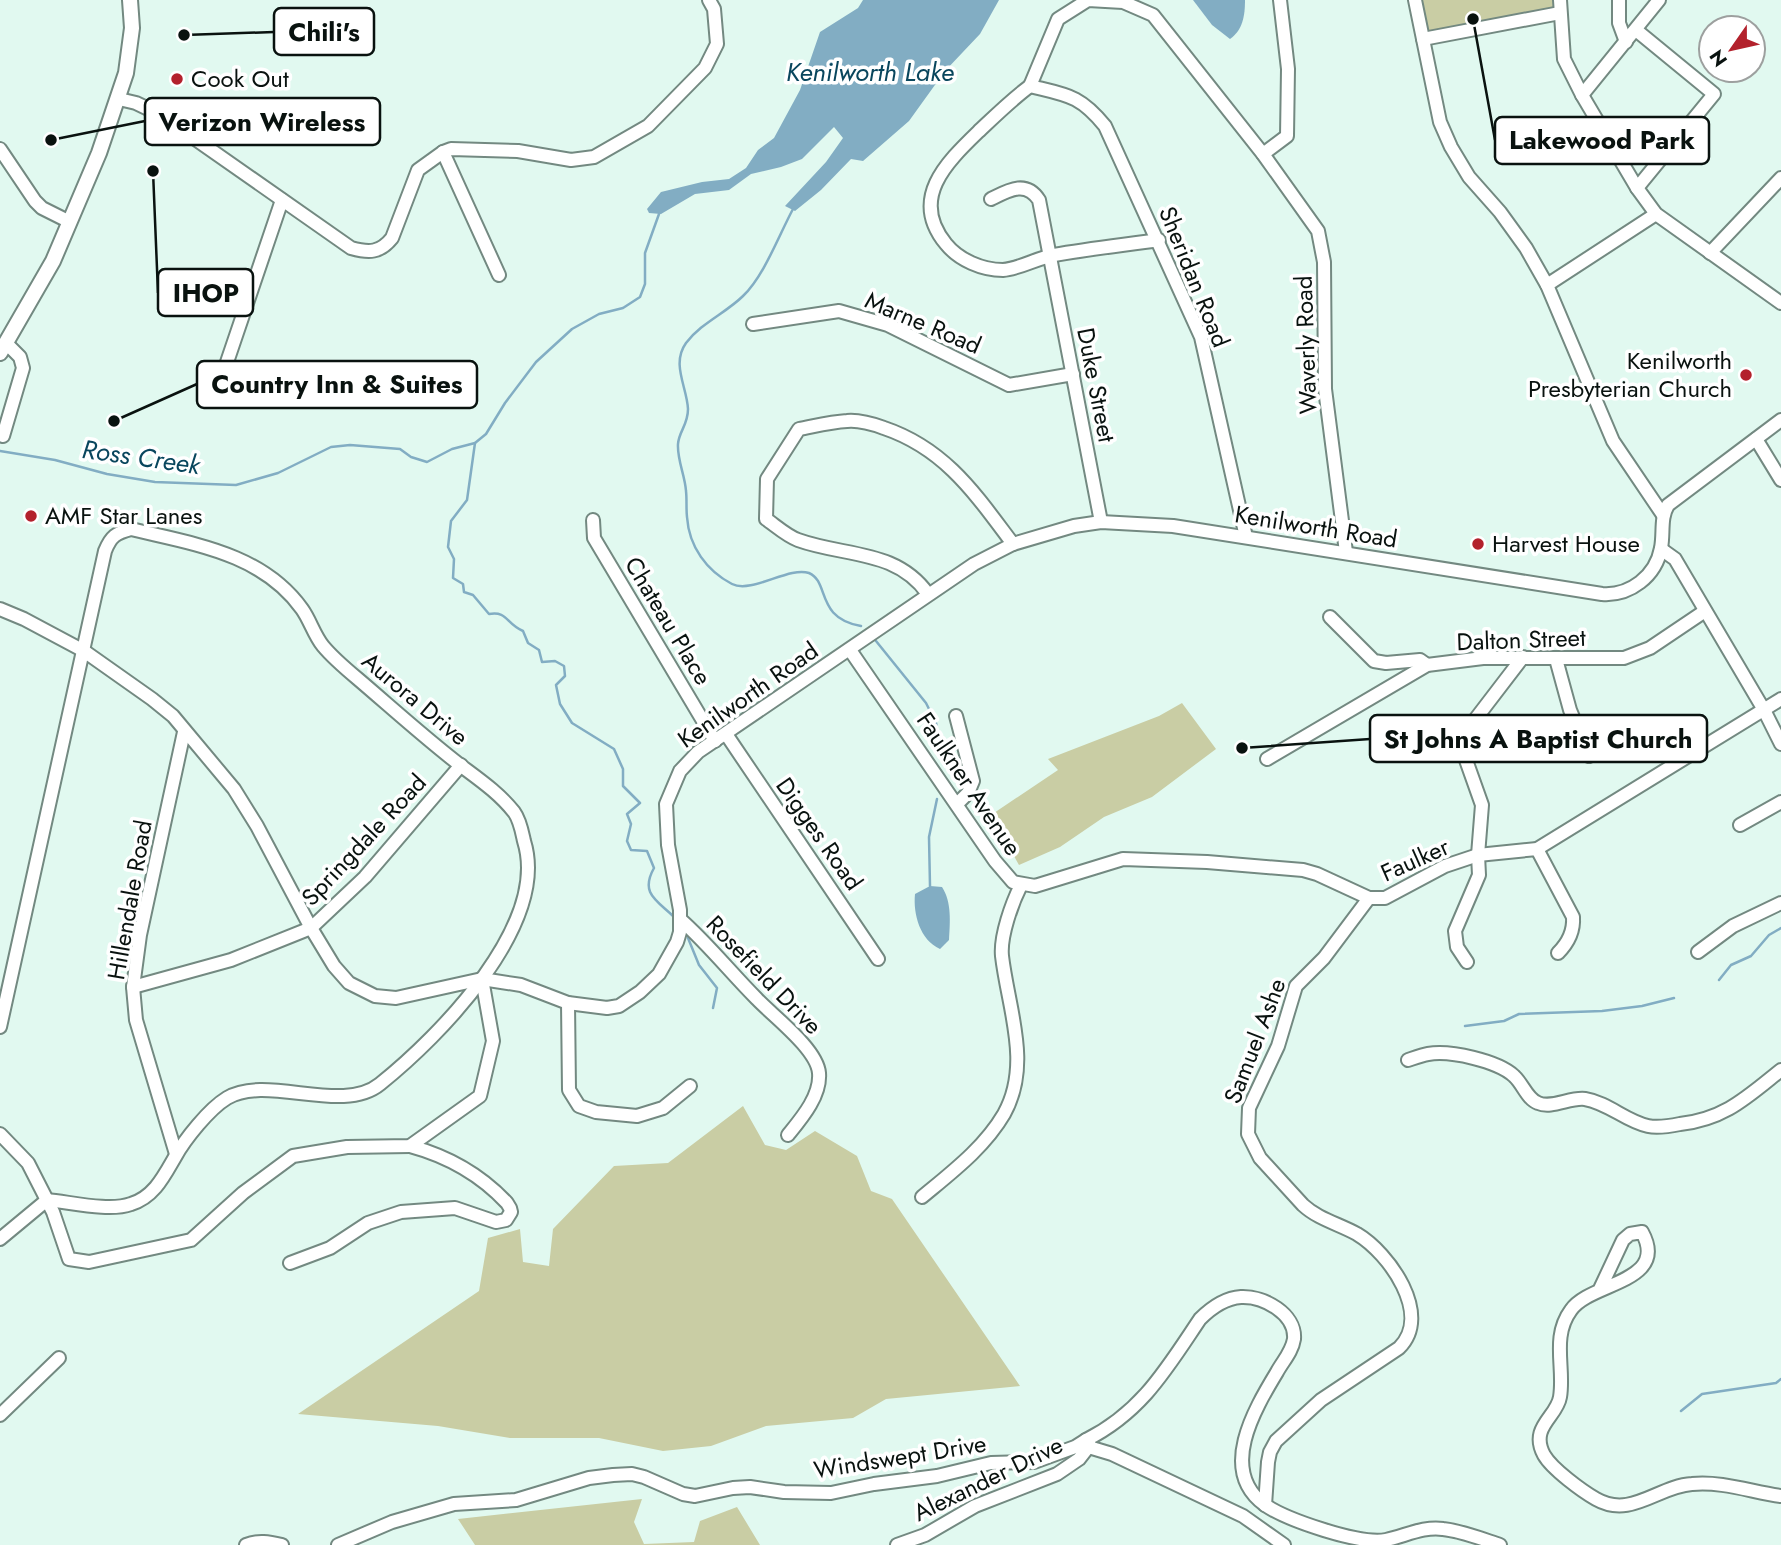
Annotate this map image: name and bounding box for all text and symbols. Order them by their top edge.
callout: Chili's [274,8,374,55]
text: Chili's [288,13,360,51]
north arrow [1697,14,1767,84]
text: N [1703,44,1734,72]
water label: Kenilworth Lake [786,53,954,91]
place label: Cook Out [191,61,289,96]
marker: Cook Out [169,71,185,87]
callout: Verizon Wireless [145,98,380,145]
text: Verizon Wireless [158,103,366,141]
callout: Lakewood Park [1495,117,1709,164]
text: Lakewood Park [1509,121,1695,159]
street label: Sheridan Road [1150,201,1239,353]
callout: IHOP [158,269,253,316]
text: IHOP [173,274,239,312]
street label: Waverly Road [1286,275,1325,415]
street label: Marne Road [860,282,987,363]
street label: Duke Street [1068,325,1125,445]
place label: Kenilworth Presbyterian Church [1528,343,1732,406]
callout: Country Inn & Suites [197,361,477,408]
text: Country Inn & Suites [211,365,463,403]
marker: Kenilworth Presbyterian Church [1738,367,1754,383]
water label: Ross Creek [80,430,204,484]
street label: Kenilworth Road [1232,496,1400,557]
place label: AMF Star Lanes [45,498,202,533]
marker: AMF Star Lanes [23,508,39,524]
place label: Harvest House [1492,526,1640,561]
marker: Harvest House [1470,536,1486,552]
street label: Chateau Place [616,550,721,692]
street label: Dalton Street [1456,620,1586,659]
street label: Kenilworth Road [670,633,825,756]
street label: Aurora Drive [355,644,476,754]
street label: Faulkner Avenue [908,705,1031,863]
callout: St Johns A Baptist Church [1370,715,1707,762]
text: St Johns A Baptist Church [1383,720,1693,758]
street label: Springdale Road [293,766,434,914]
street label: Digges Road [768,770,871,897]
street label: Hillendale Road [98,817,161,982]
street label: Faulker [1375,829,1455,890]
street label: Rosefield Drive [698,907,830,1042]
street label: Samuel Ashe [1215,973,1294,1109]
street label: Windswept Drive [811,1426,989,1487]
street label: Alexander Drive [907,1427,1068,1530]

